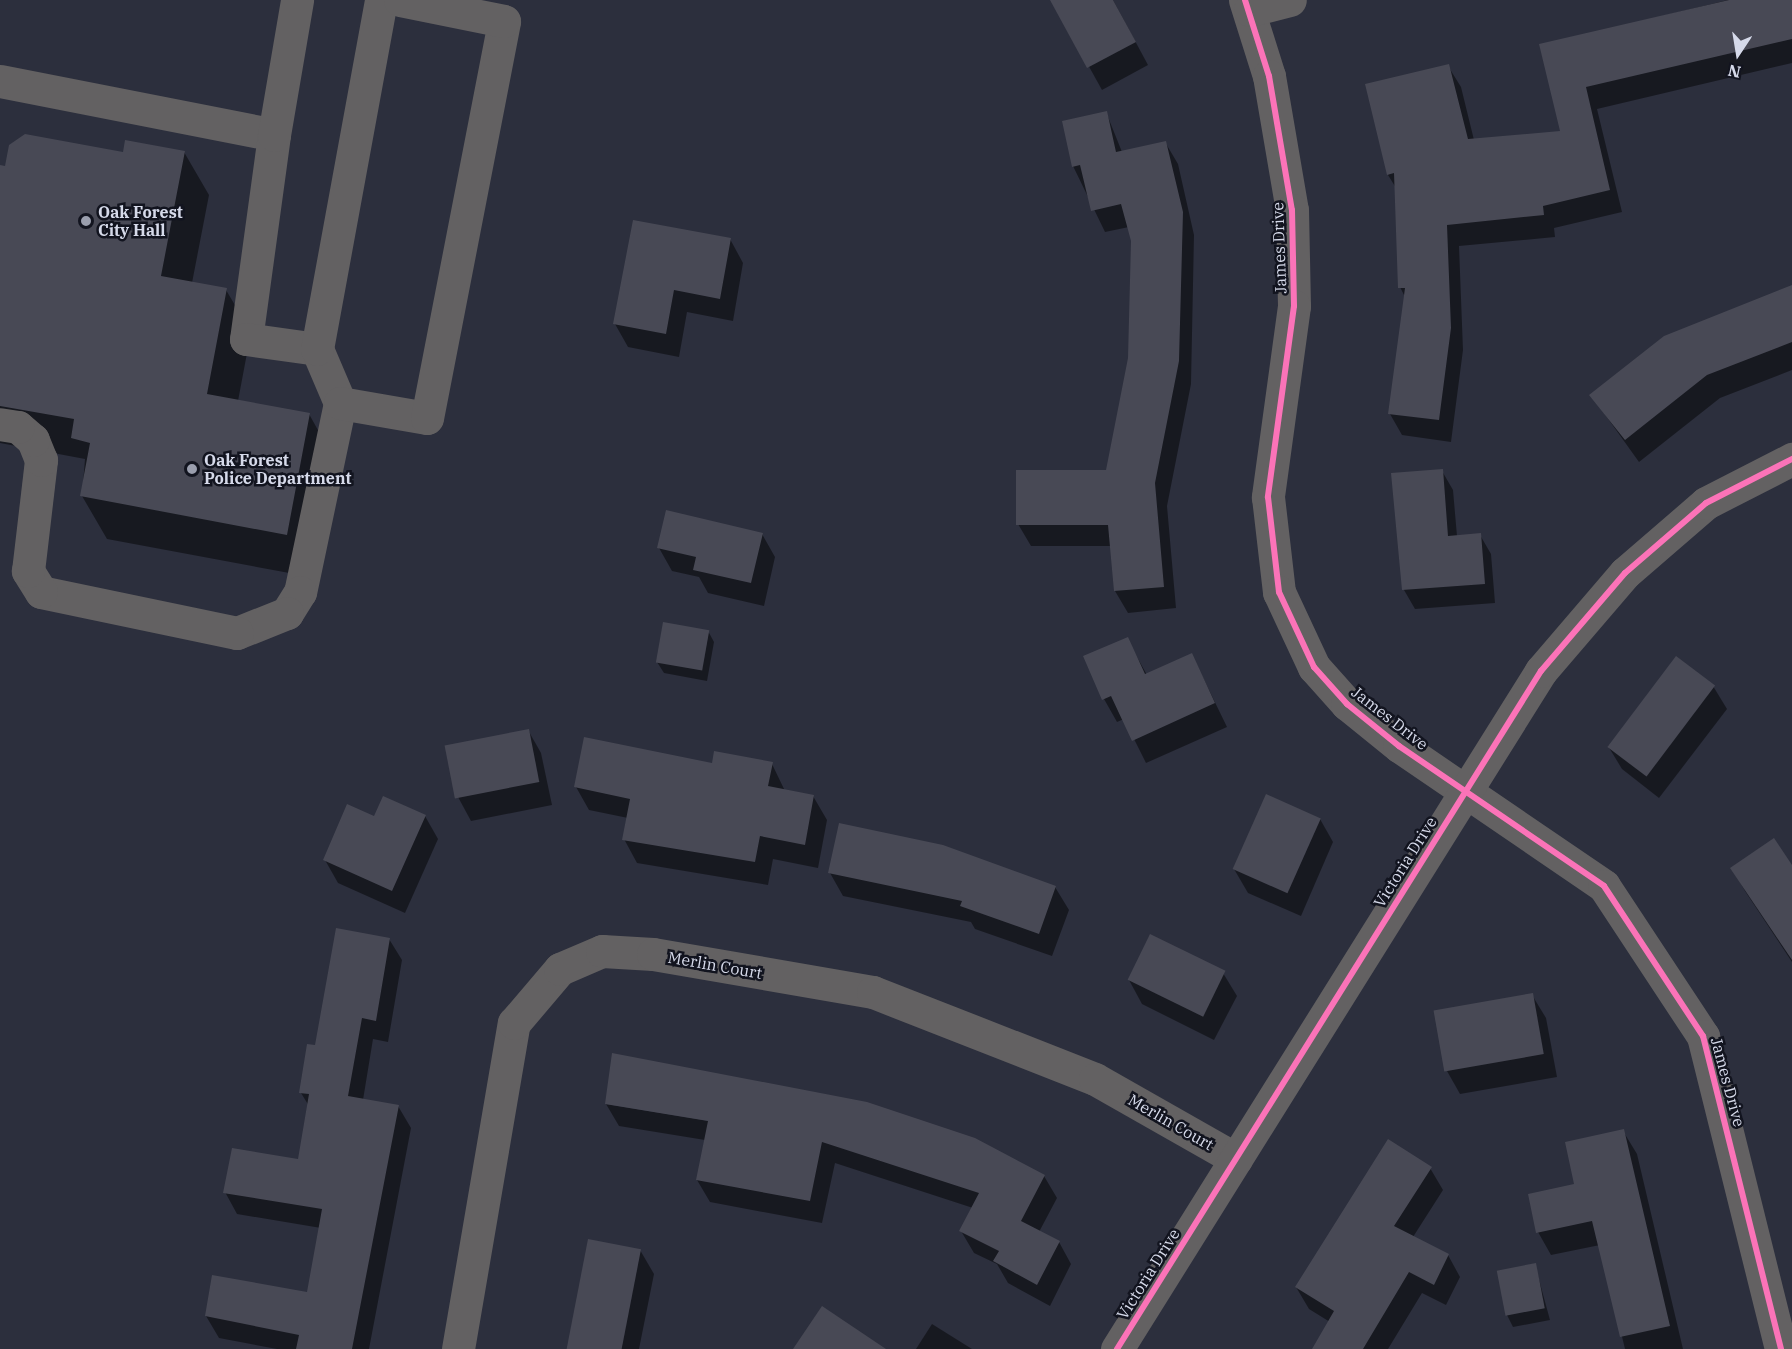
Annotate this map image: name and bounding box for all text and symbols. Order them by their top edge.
north arrow [1708,24,1768,84]
text: N [1726,61,1743,83]
place label: Oak Forest City Hall [98,202,183,240]
street label: James Drive [1268,202,1290,294]
marker: Oak Forest City Hall [79,214,93,228]
place label: Oak Forest Police Department [204,450,351,488]
marker: Oak Forest Police Department [185,462,199,476]
street label: James Drive [1348,682,1432,754]
street label: Victoria Drive [1370,813,1440,911]
street label: Merlin Court [666,947,764,983]
street label: James Drive [1707,1035,1749,1129]
street label: Merlin Court [1125,1090,1217,1154]
street label: Victoria Drive [1113,1225,1183,1323]

